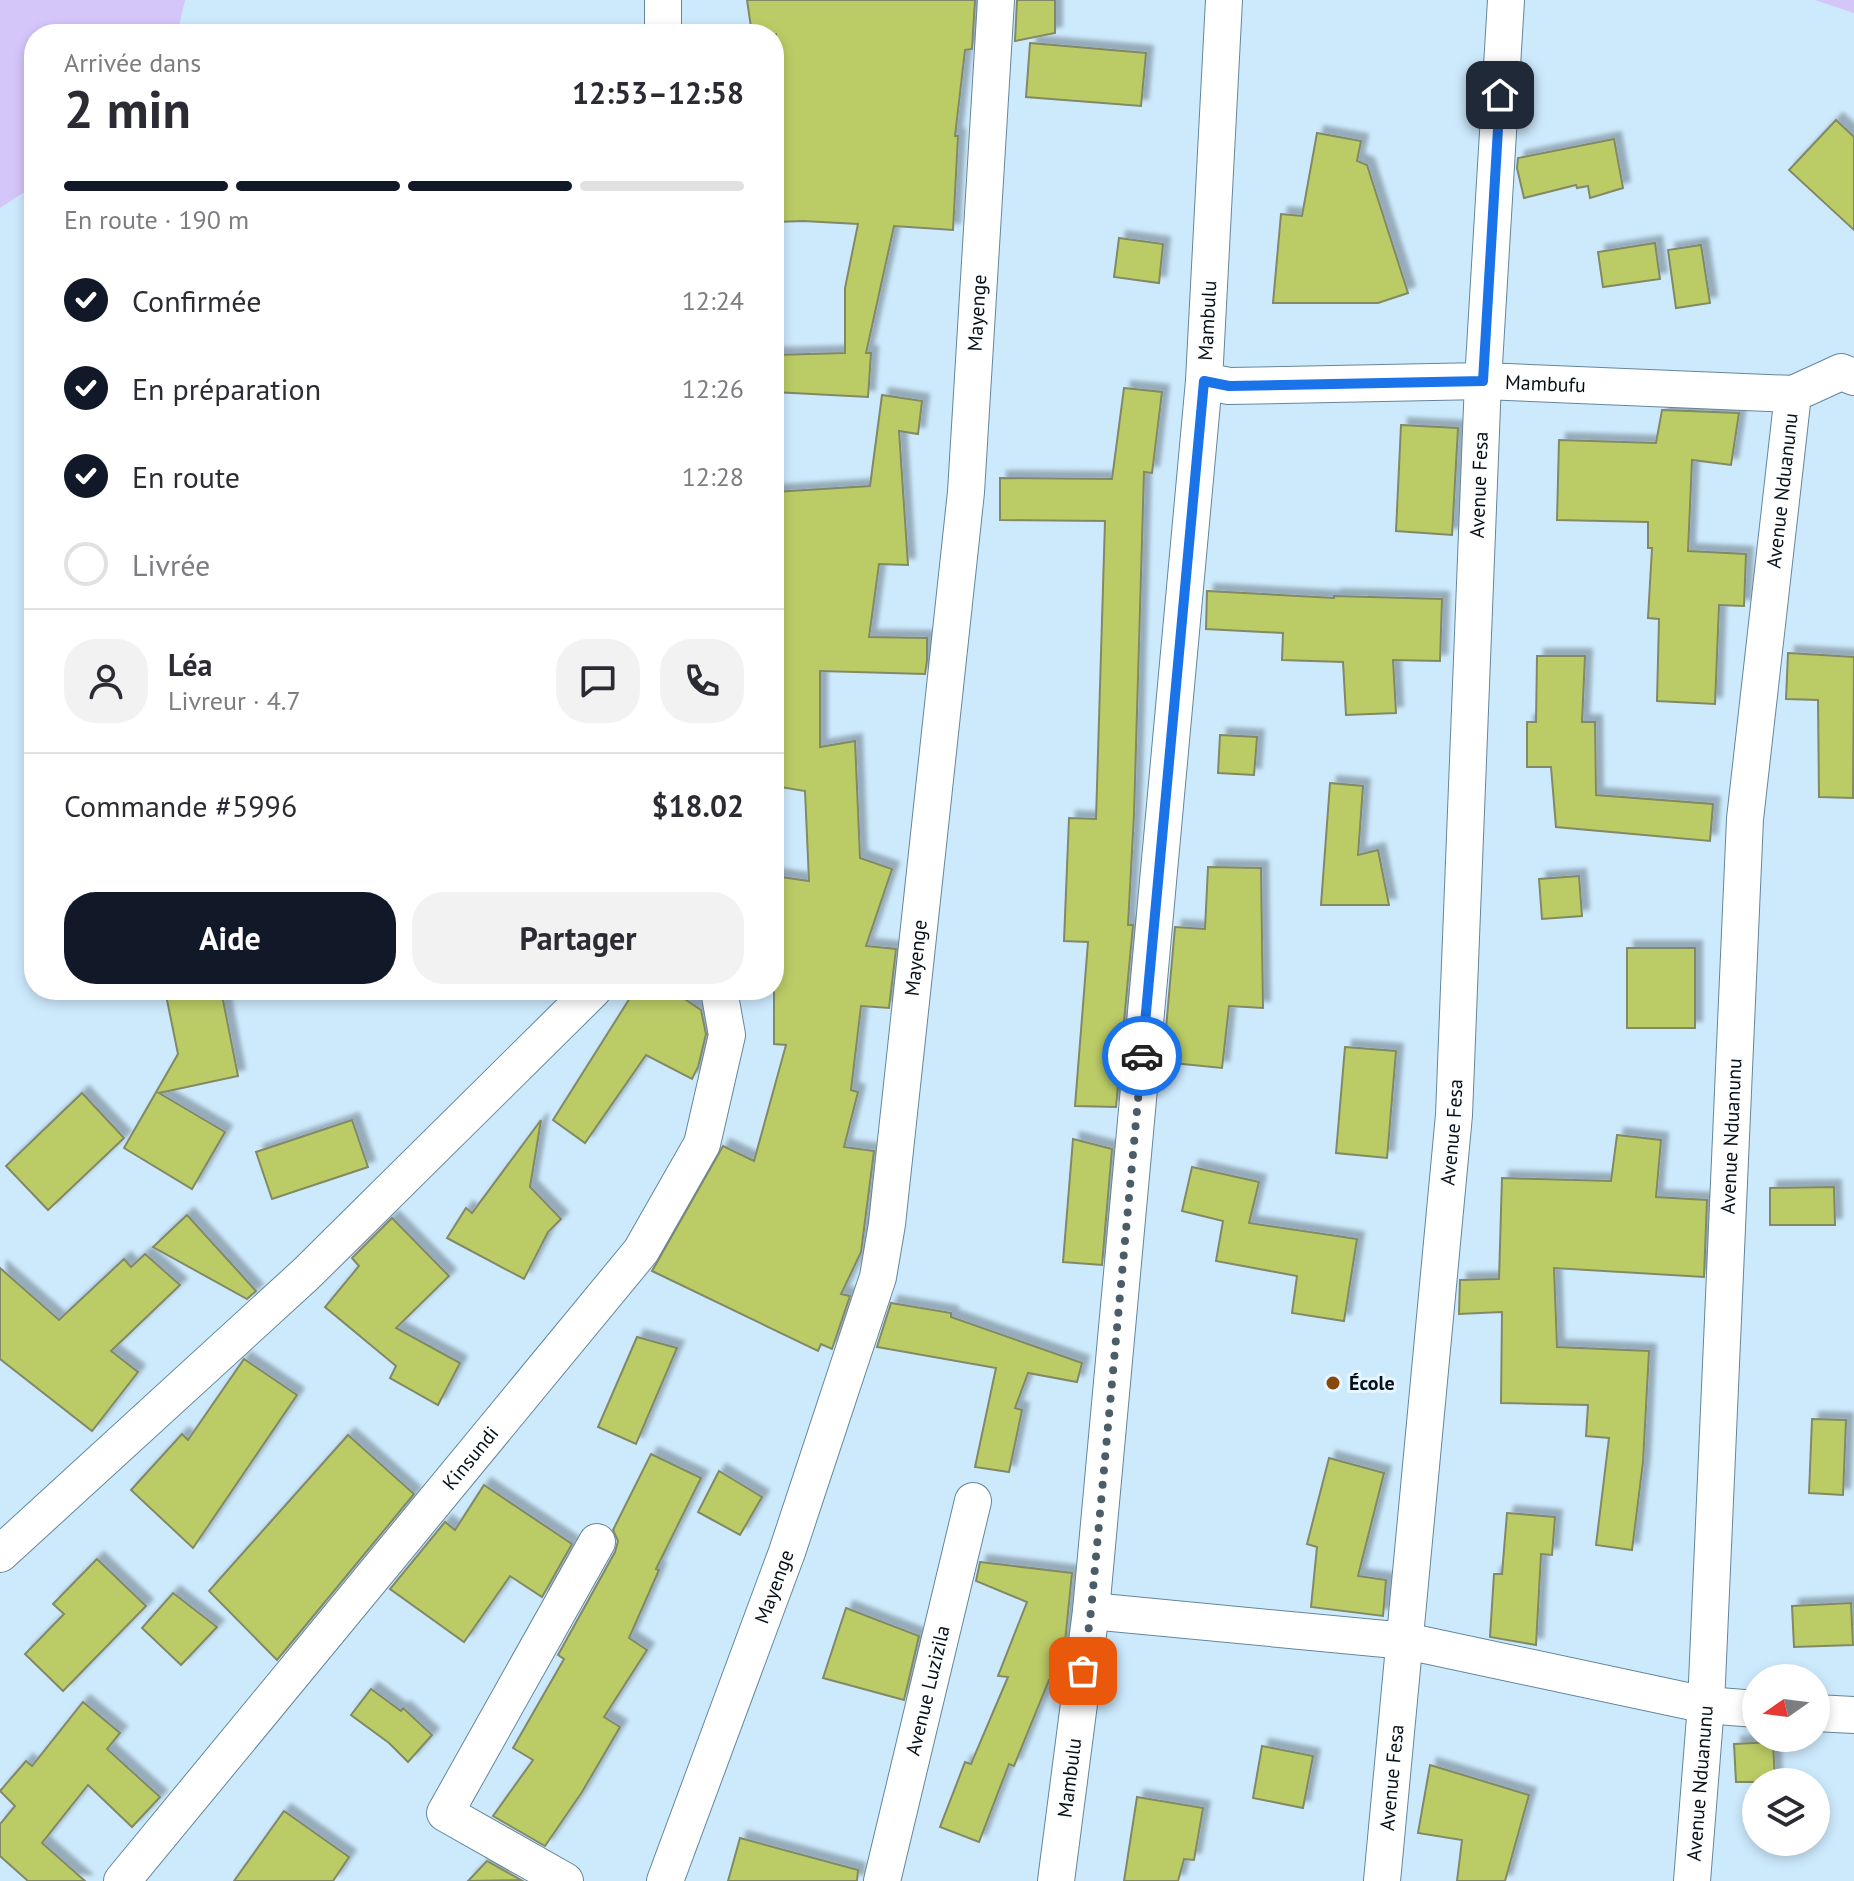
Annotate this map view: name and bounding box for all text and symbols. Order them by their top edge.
text: Arrivée dans [64,46,201,79]
pin [1466,61,1534,129]
text: 12:53–12:58 [572,73,744,112]
icon: home [1478,73,1522,117]
text: 2 min [64,75,191,142]
text: En route · 190 m [64,203,249,236]
street label: Mayenge [962,274,992,352]
icon: check [64,278,108,322]
street label: Mambulu [1192,280,1222,361]
text: Confirmée [132,281,261,320]
text: 12:24 [682,284,744,317]
icon: check [64,366,108,410]
text: En préparation [132,369,321,408]
street label: Mambufu [1505,369,1586,398]
text: 12:26 [682,372,744,405]
street label: Avenue Nduanunu [1760,411,1804,570]
street label: Avenue Fesa [1464,431,1494,539]
icon: check [64,454,108,498]
text: En route [132,457,240,496]
text: 12:28 [682,460,744,493]
text: Livrée [132,545,210,584]
button: person [64,639,148,723]
button: chat [556,639,640,723]
button: phone [660,639,744,723]
text: Léa [168,645,213,684]
text: Livreur · 4.7 [168,684,301,717]
text: Commande #5996 [64,786,297,825]
text: $18.02 [652,786,744,825]
button: Aide [64,892,396,984]
button: Partager [412,892,744,984]
street label: Mayenge [899,918,933,997]
courier [1102,1016,1182,1096]
icon: car [1120,1034,1164,1078]
street label: Avenue Nduanunu [1715,1057,1747,1215]
street label: Avenue Fesa [1434,1079,1468,1187]
place label: École [1349,1370,1395,1396]
marker: École [1324,1374,1342,1392]
street label: Kinsundi [437,1421,504,1495]
street label: Mayenge [749,1546,800,1627]
street label: Avenue Luzizila [900,1623,956,1758]
pin [1049,1637,1117,1705]
icon: bag [1061,1649,1105,1693]
north arrow [1742,1664,1830,1752]
map controls [1742,1664,1830,1856]
street label: Avenue Nduanunu [1681,1704,1719,1862]
street label: Avenue Fesa [1374,1723,1410,1832]
street label: Mambulu [1051,1736,1087,1819]
button: layers [1742,1768,1830,1856]

